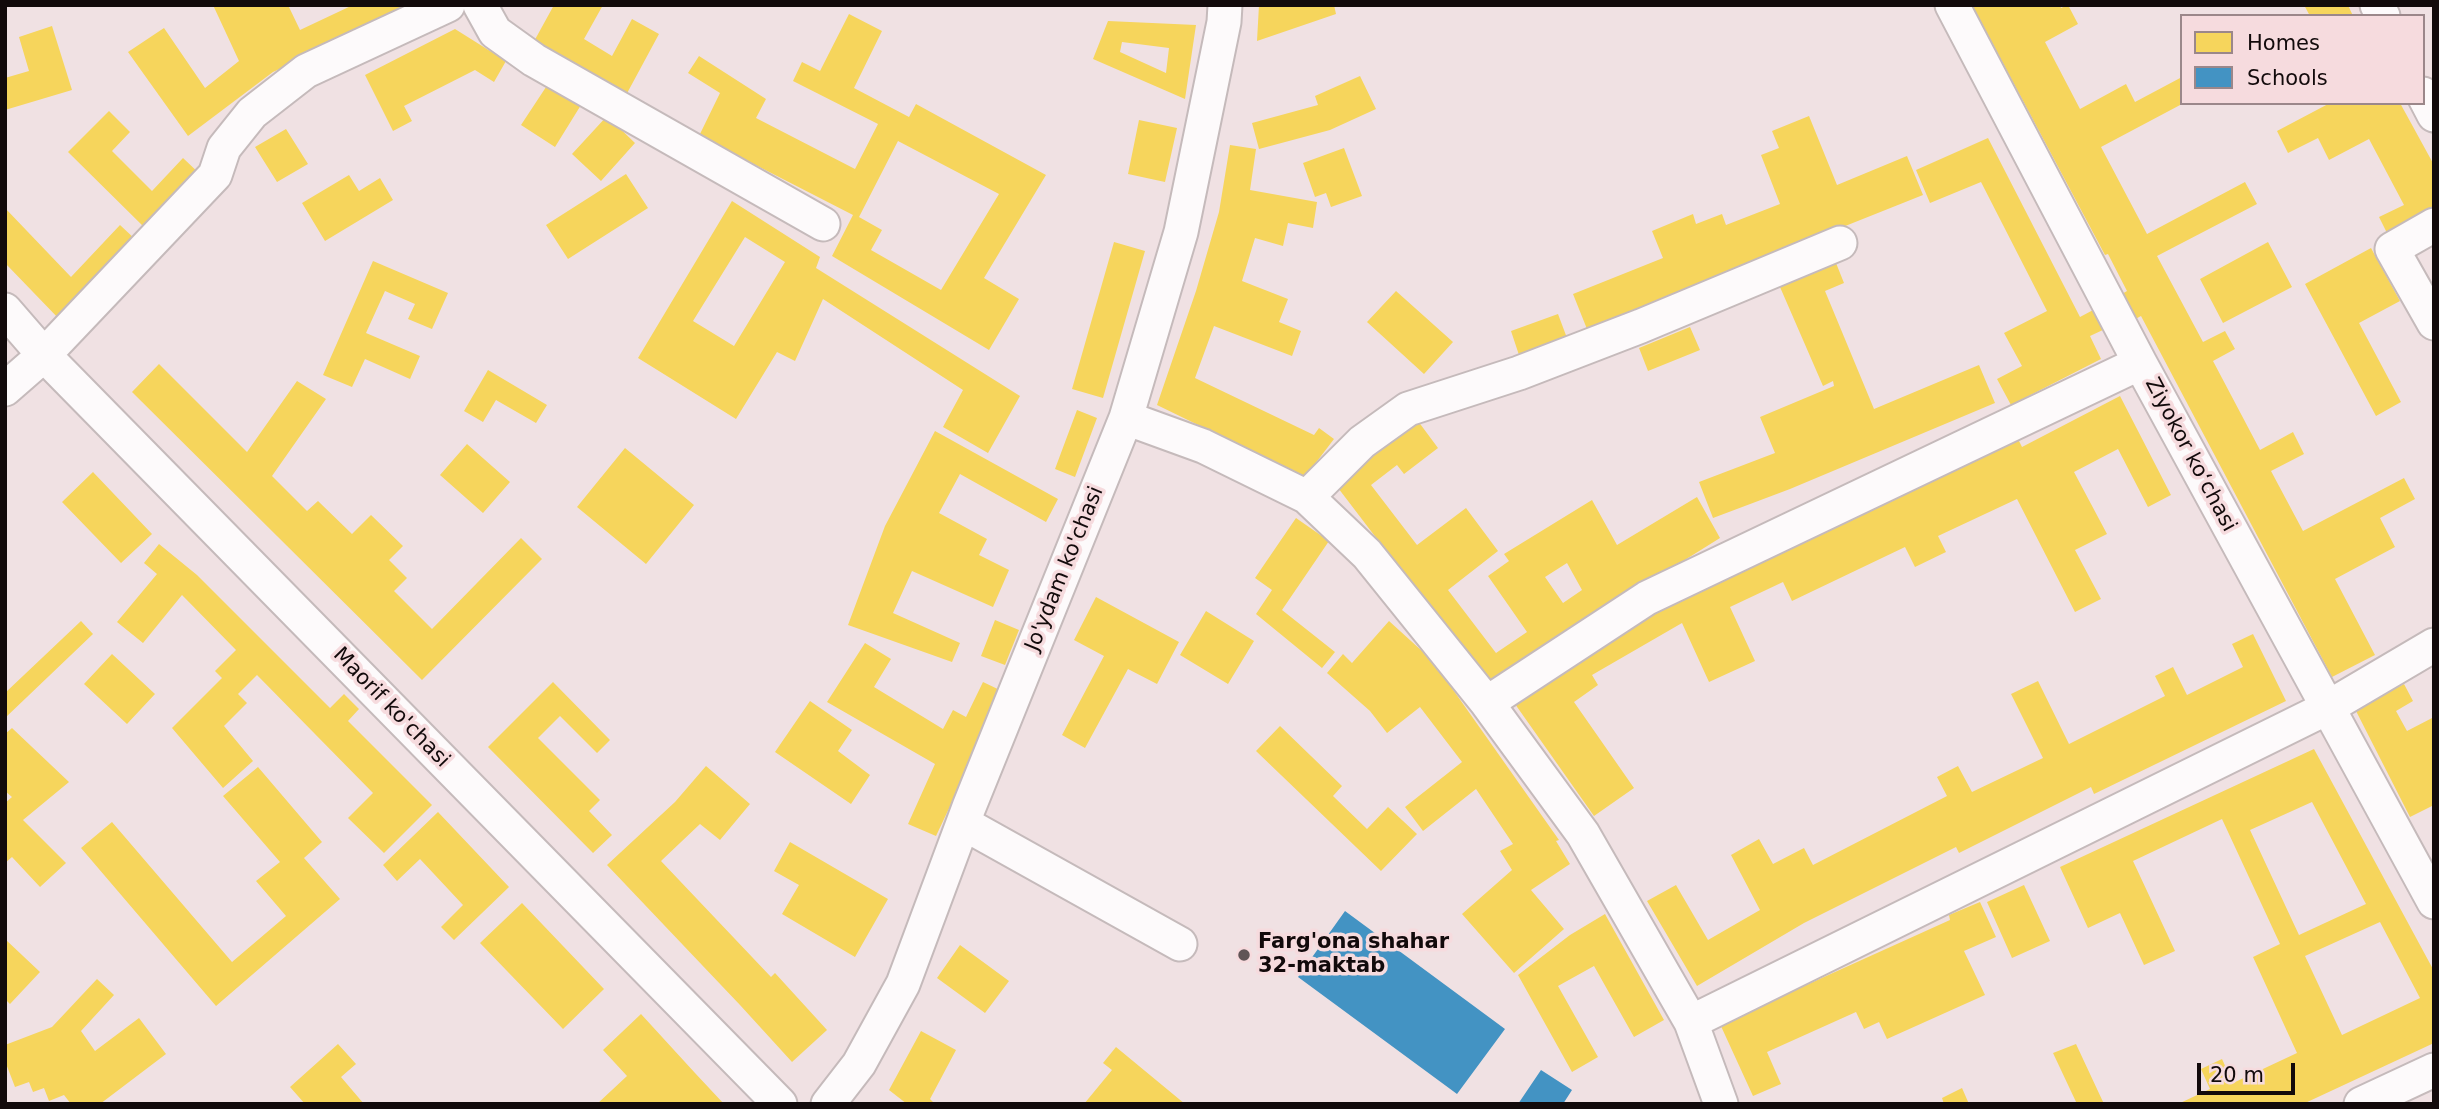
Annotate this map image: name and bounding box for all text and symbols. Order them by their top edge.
legend [2180,14,2425,105]
text: Homes [2247,31,2320,55]
text: Schools [2247,66,2328,90]
street label: Ziyokor koʻchasi [2139,374,2241,536]
street label: Jo'ydam ko'chasi [1021,483,1109,655]
street label: Maorif ko'chasi [327,643,455,773]
place label: Farg'ona shahar 32-maktab [1258,930,1449,980]
marker: Farg'ona shahar 32-maktab [1236,947,1252,963]
scale bar [2201,1050,2299,1094]
text: 20 m [2210,1063,2264,1087]

